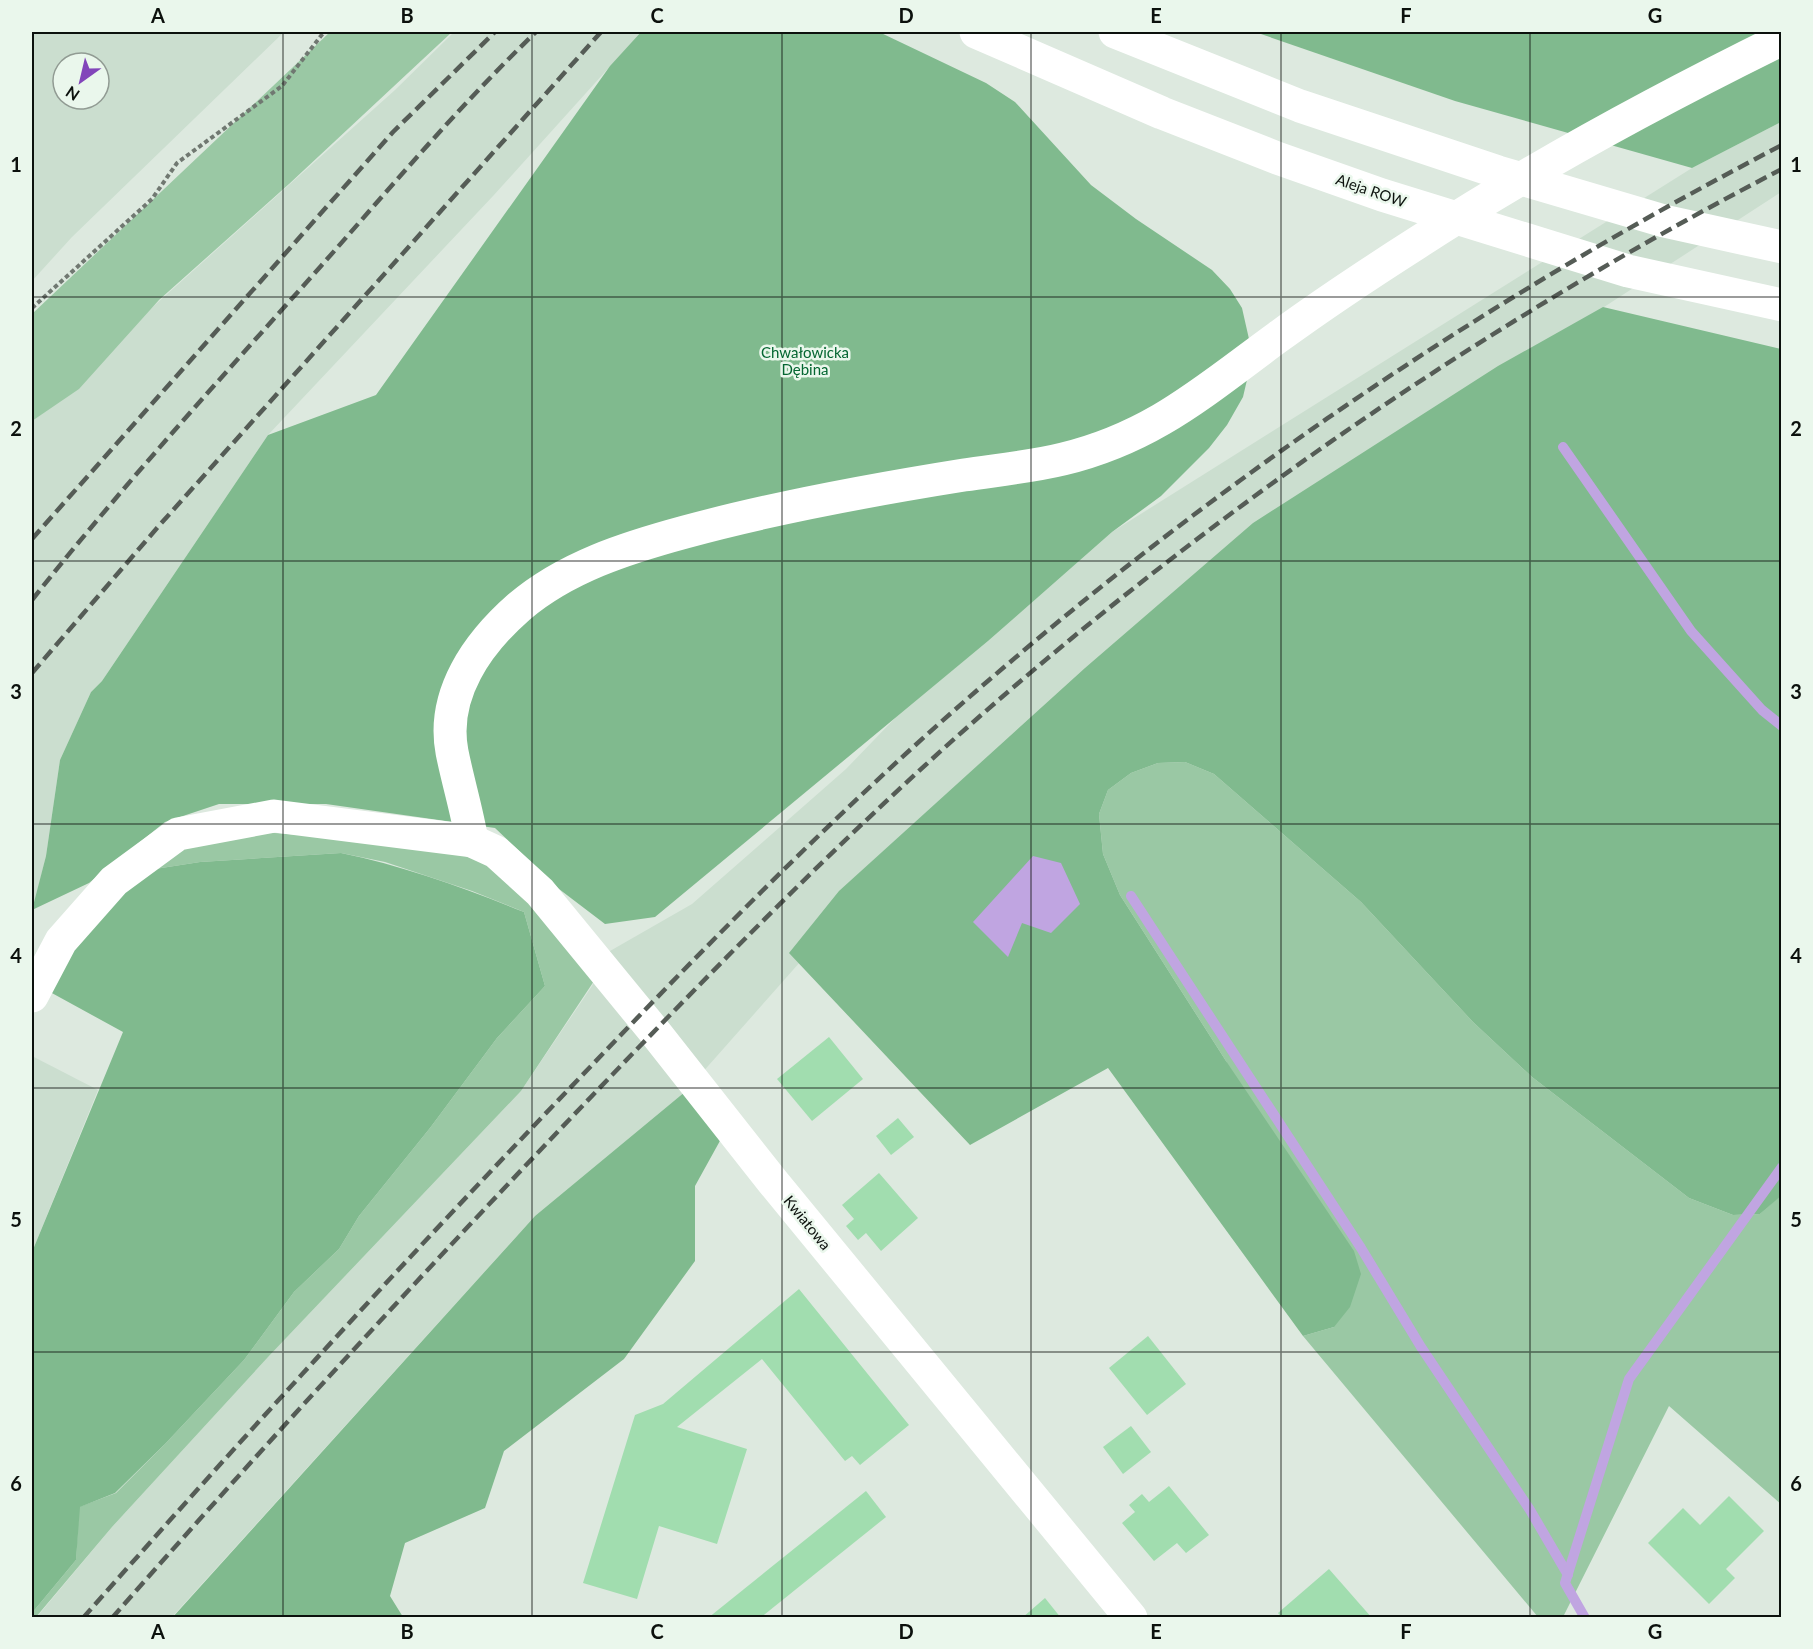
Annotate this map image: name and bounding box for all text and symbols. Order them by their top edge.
text: A [150,3,165,27]
text: B [400,3,414,27]
text: C [650,3,664,27]
text: D [898,3,914,27]
text: E [1150,3,1162,27]
text: F [1400,3,1412,27]
text: G [1648,3,1662,27]
north arrow [51,51,111,111]
text: N [62,83,83,105]
text: 1 [10,152,22,176]
text: 1 [1790,152,1802,176]
street label: Aleja ROW [1334,170,1409,211]
park label: Chwałowicka Dębina [761,343,849,378]
text: 2 [10,416,22,440]
text: 2 [1790,416,1802,440]
text: 3 [10,679,22,703]
text: 3 [1790,679,1802,703]
text: 4 [10,943,22,967]
text: 4 [1790,943,1802,967]
street label: Kwiatowa [780,1191,835,1253]
text: 5 [10,1207,22,1231]
text: 5 [1790,1207,1802,1231]
text: 6 [10,1471,22,1495]
text: 6 [1790,1471,1802,1495]
text: A [150,1619,165,1643]
text: B [400,1619,414,1643]
text: C [650,1619,664,1643]
text: D [898,1619,914,1643]
text: E [1150,1619,1162,1643]
text: F [1400,1619,1412,1643]
text: G [1648,1619,1662,1643]

